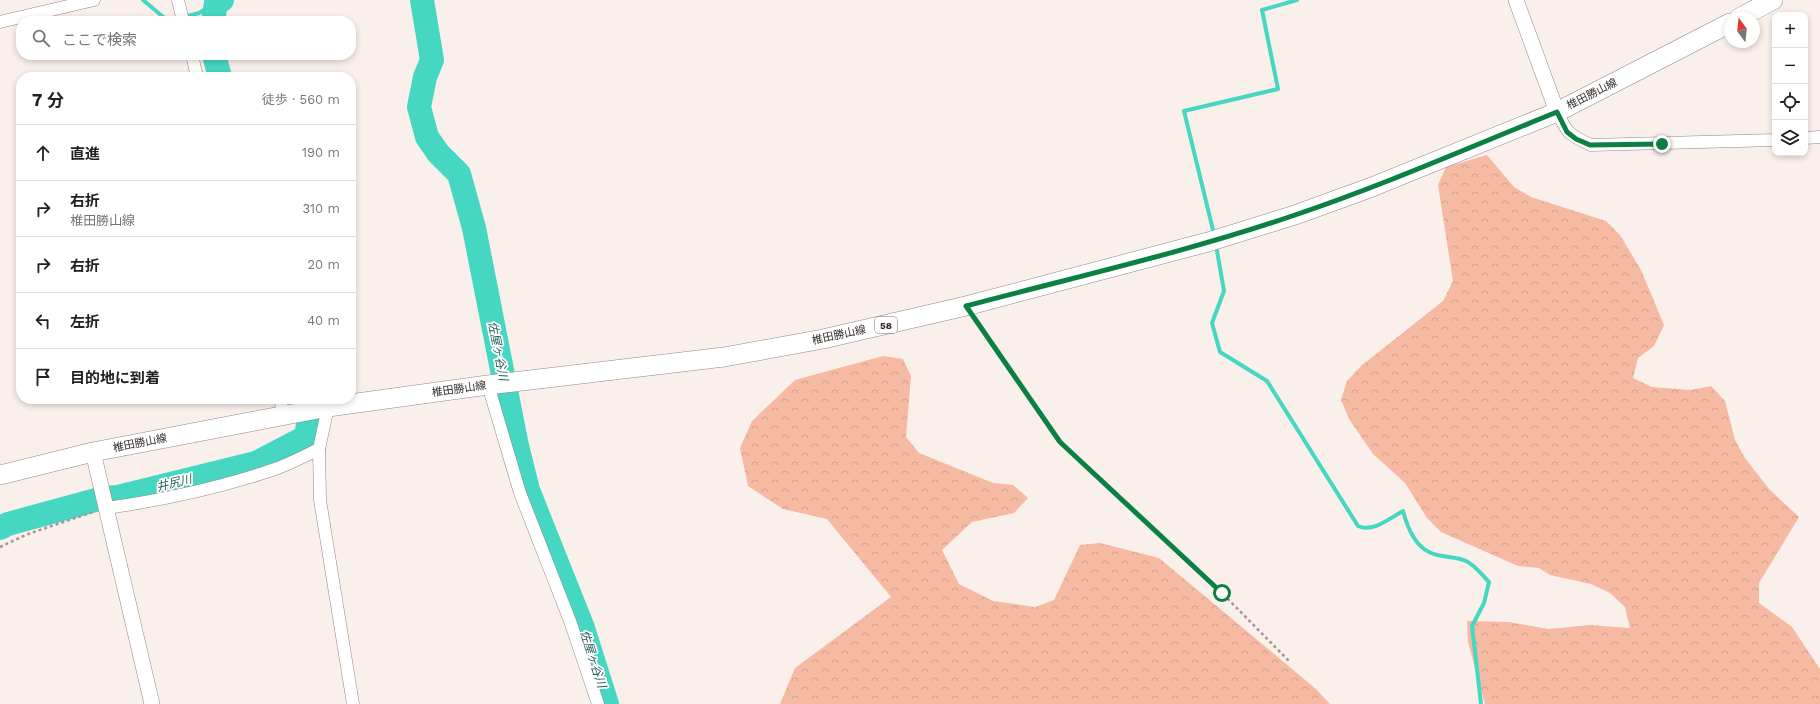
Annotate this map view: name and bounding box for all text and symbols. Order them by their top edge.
north arrow [1724,12,1760,48]
map controls [1772,12,1808,156]
button: + [1772,12,1808,48]
search box [16,16,356,60]
icon: search [30,27,52,49]
text: ここで検索 [62,31,137,49]
button: − [1772,48,1808,84]
street label: 椎田勝山線 [1565,76,1619,112]
button: locate [1772,84,1808,120]
text: 7 分 [32,90,64,110]
text: 徒歩 · 560 m [262,92,340,107]
button: layers [1772,120,1808,156]
route end [1653,135,1671,153]
icon: ahead [32,142,54,164]
text: 直進 [70,145,100,163]
text: 190 m [302,145,340,160]
text: 右折 [70,192,100,210]
icon: right [32,198,54,220]
text: 310 m [302,201,340,216]
text: 椎田勝山線 [70,213,135,228]
icon: right [32,254,54,276]
text: 右折 [70,257,100,275]
text: 20 m [308,257,340,272]
icon: left [32,310,54,332]
text: 左折 [70,313,100,331]
text: 40 m [307,313,340,328]
road number: 58 [875,317,897,333]
water label: 佐屋ヶ谷川 [485,320,511,384]
street label: 椎田勝山線 [811,323,867,347]
icon: arrive [32,366,54,388]
text: 目的地に到着 [70,369,160,387]
street label: 椎田勝山線 [431,379,487,399]
street label: 椎田勝山線 [112,431,168,455]
water label: 井尻川 [155,471,195,494]
route start [1213,584,1231,602]
water label: 佐屋ヶ谷川 [577,628,610,692]

